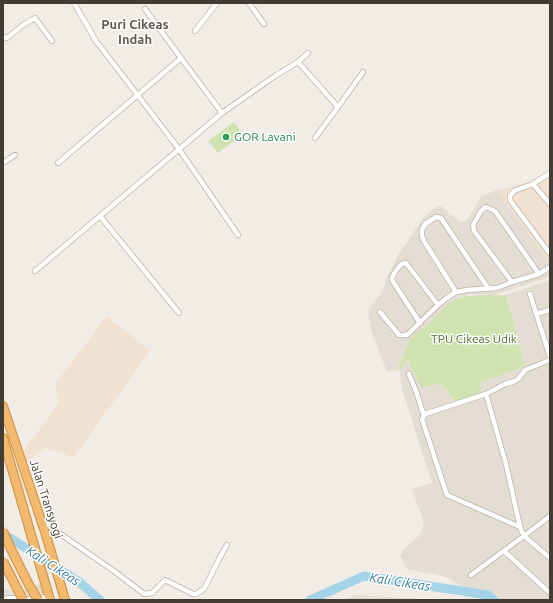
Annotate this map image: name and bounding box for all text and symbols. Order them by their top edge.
district label: Puri Cikeas Indah [101,17,169,48]
place label: GOR Lavani [234,130,296,144]
marker: GOR Lavani [221,132,231,142]
park label: TPU Cikeas Udik [431,332,517,346]
street label: Jalan Transyogi [26,457,66,541]
water label: Kali Cikeas [23,543,83,589]
water label: Kali Cikeas [369,570,431,594]

